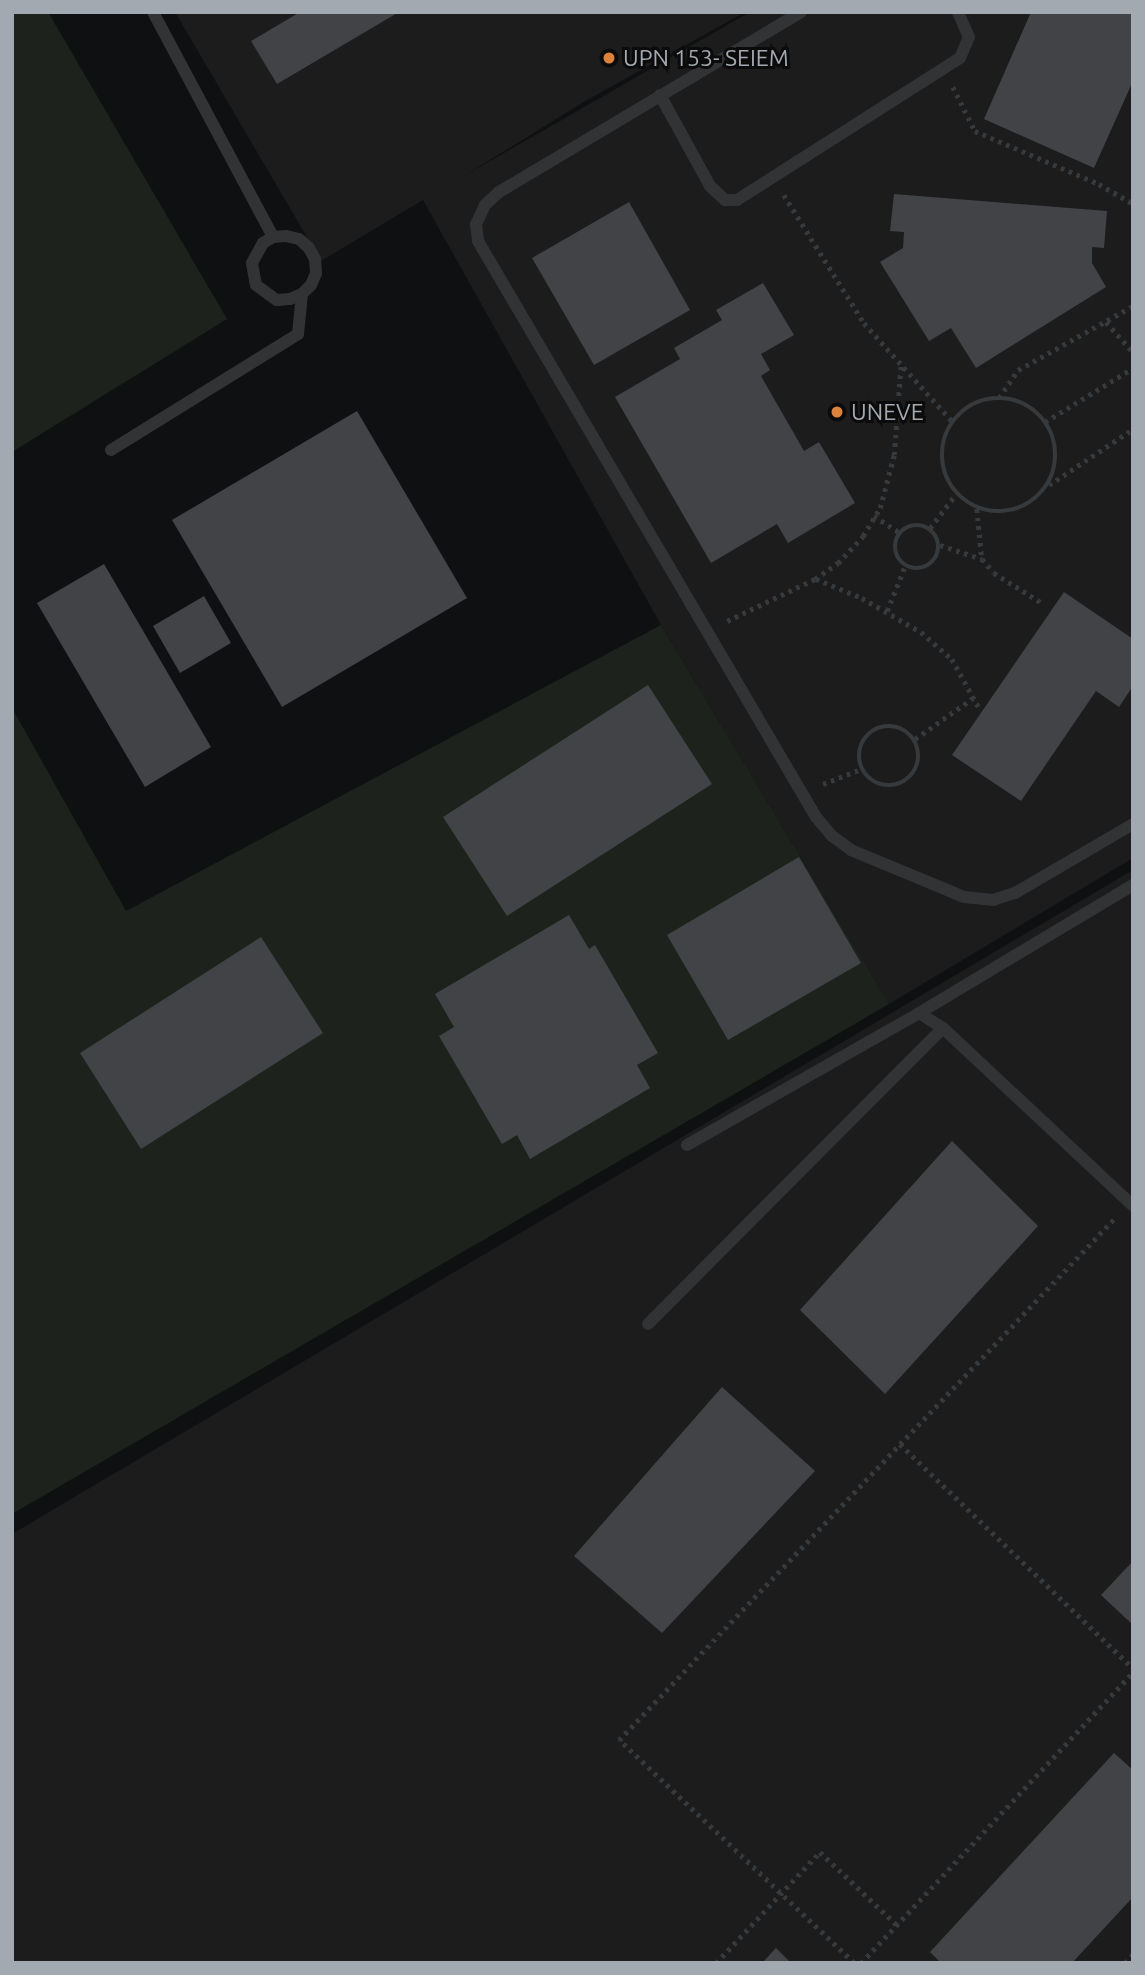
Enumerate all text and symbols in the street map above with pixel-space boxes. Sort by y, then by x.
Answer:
place label: UPN 153- SEIEM [623,44,789,72]
marker: UPN 153- SEIEM [601,50,617,66]
place label: UNEVE [851,398,924,426]
marker: UNEVE [829,404,845,420]

